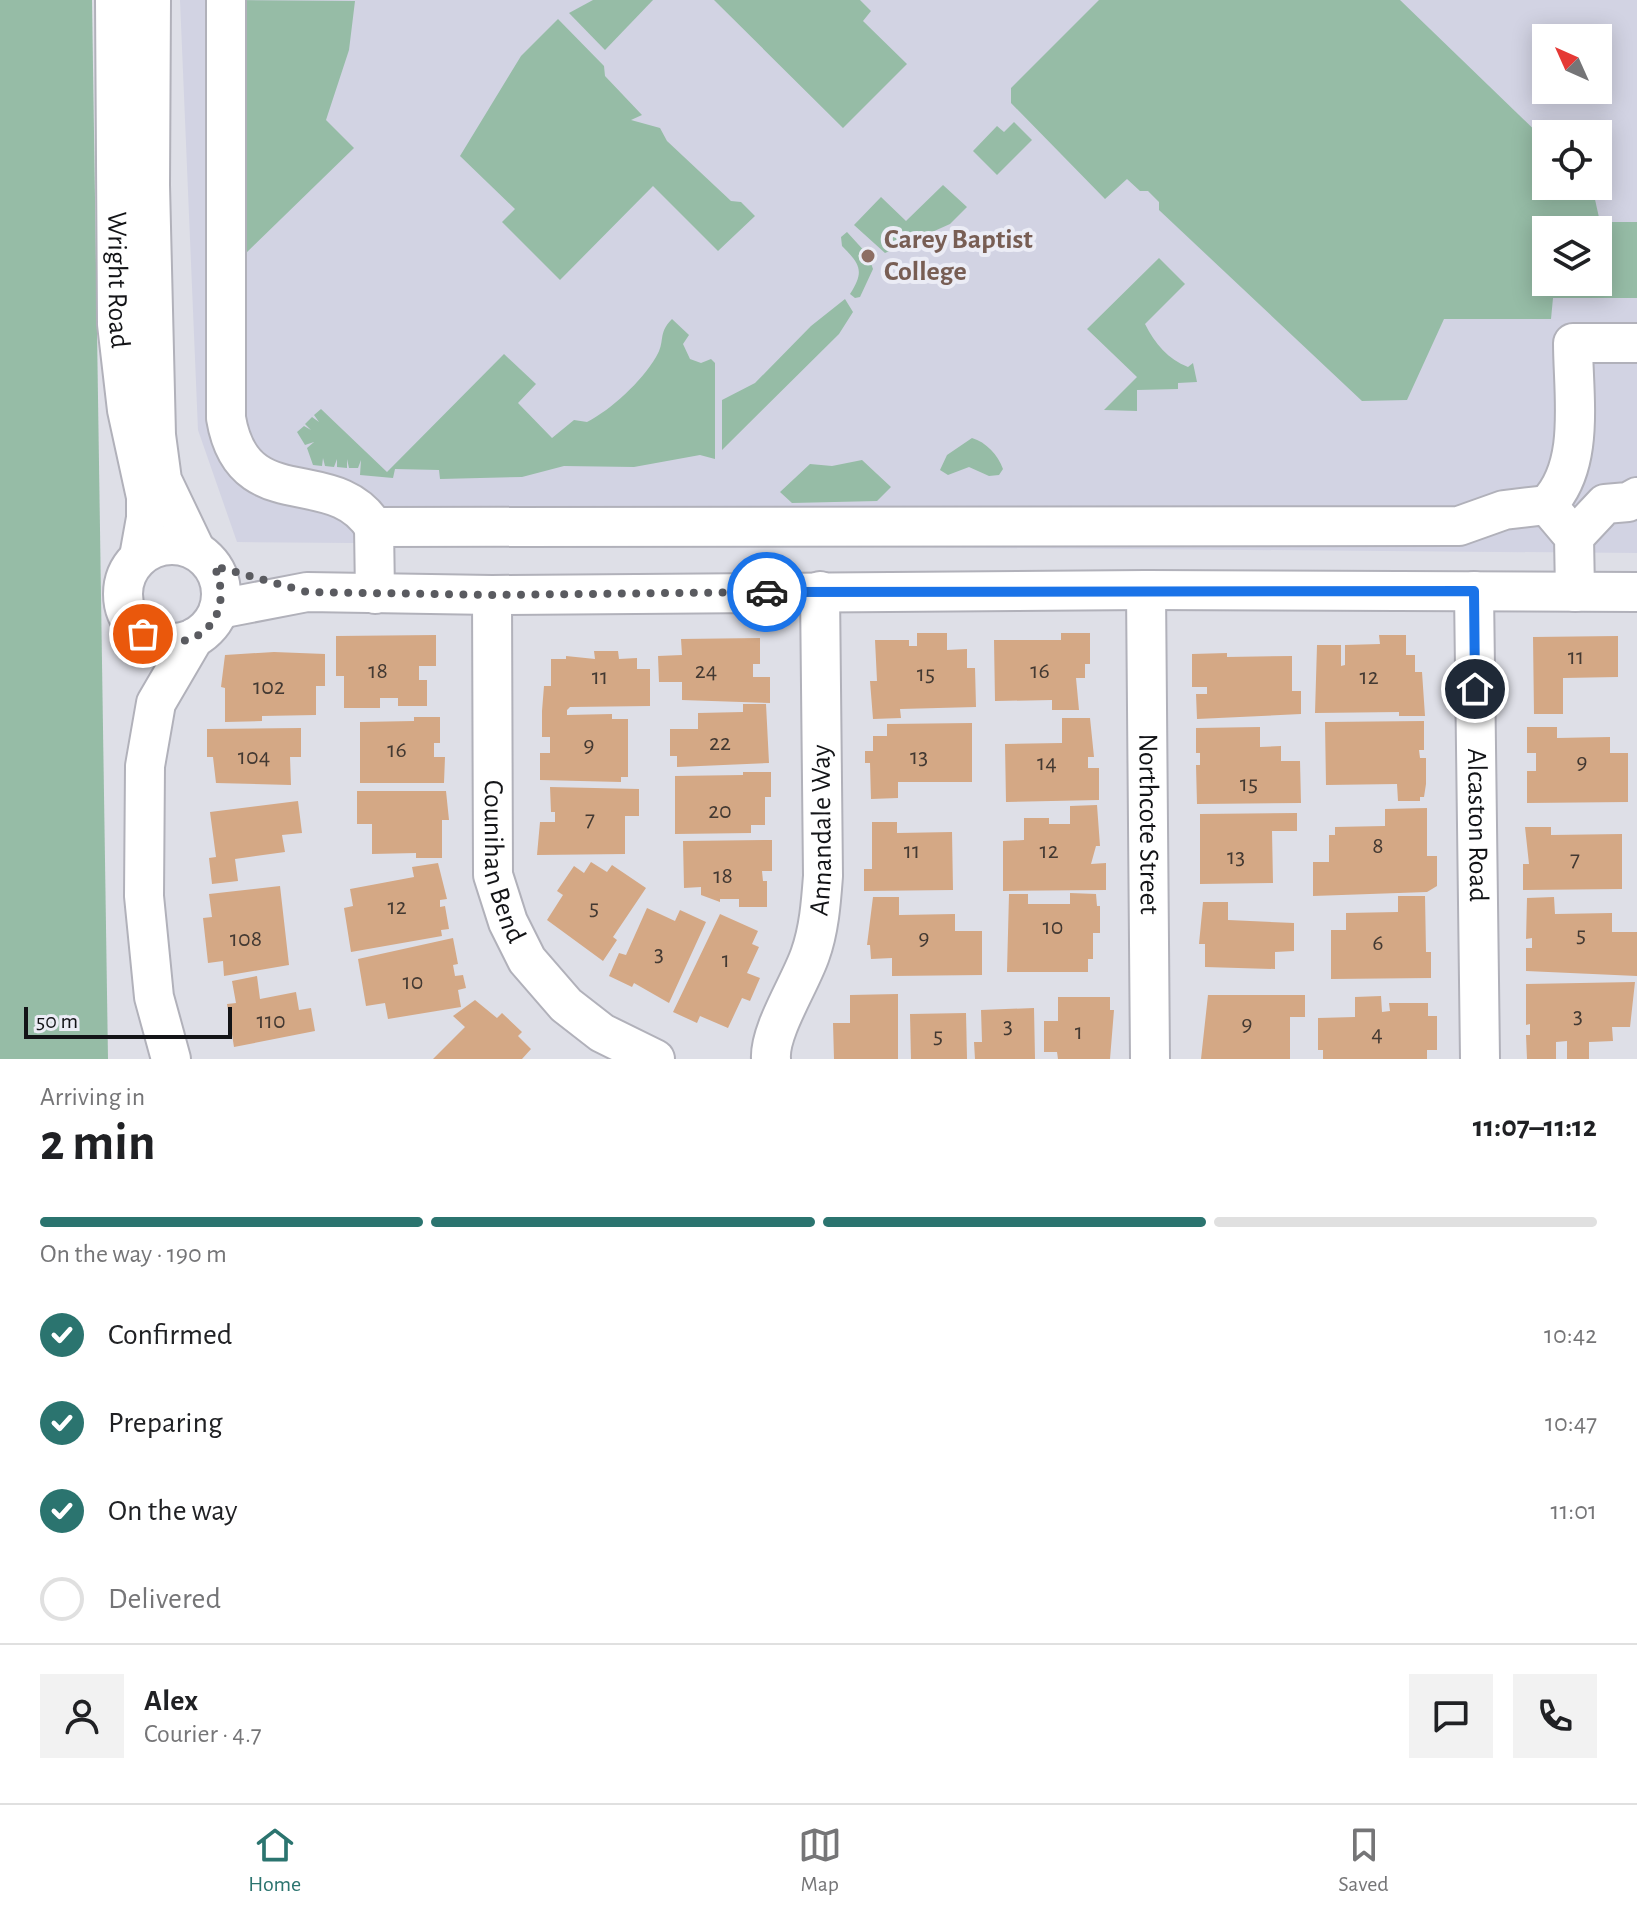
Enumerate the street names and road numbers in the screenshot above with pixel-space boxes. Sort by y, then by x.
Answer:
street label: Wright Road [102,211,134,350]
street label: Northcote Street [1133,733,1163,915]
street label: Annandale Way [805,744,837,917]
street label: Alcaston Road [1462,748,1492,902]
street label: Counihan Bend [478,780,530,948]

